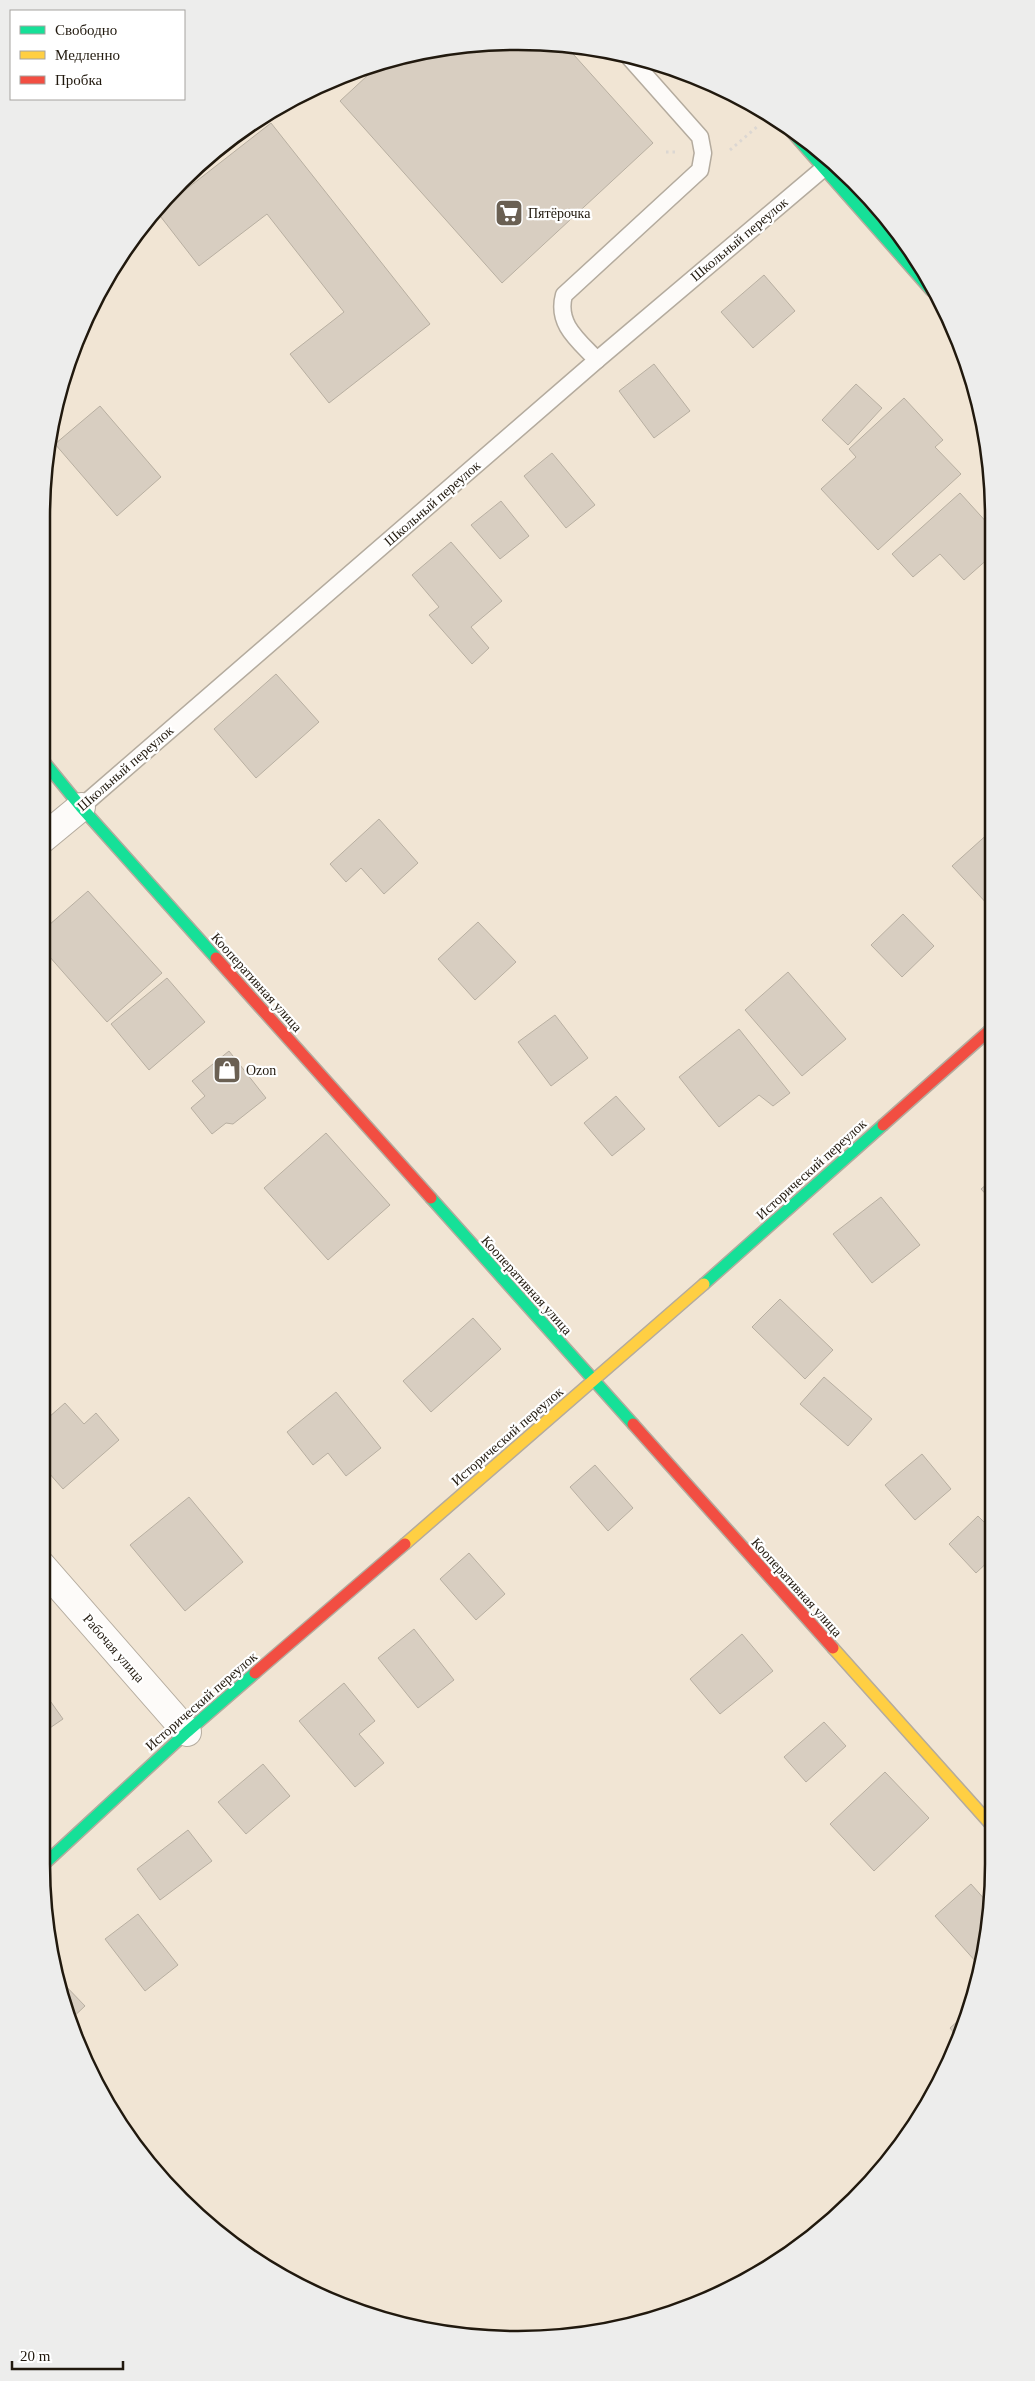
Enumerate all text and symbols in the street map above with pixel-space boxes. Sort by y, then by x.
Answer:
legend [10,10,185,100]
text: Свободно [55,22,117,38]
text: Медленно [55,47,120,63]
text: Пробка [55,72,103,88]
street label: Школьный переулок [688,194,791,284]
supermarket icon: Пятёрочка [494,198,524,228]
place label: Пятёрочка [528,206,591,221]
street label: Школьный переулок [381,458,483,549]
street label: Школьный переулок [74,723,176,814]
street label: Кооперативная улица [208,930,305,1035]
shop icon: Ozon [212,1055,242,1085]
place label: Ozon [246,1063,276,1078]
street label: Исторический переулок [753,1116,869,1223]
street label: Кооперативная улица [478,1233,575,1338]
street label: Исторический переулок [449,1384,566,1489]
street label: Кооперативная улица [748,1535,845,1640]
street label: Рабочая улица [80,1611,148,1686]
street label: Исторический переулок [143,1649,260,1754]
scale bar [12,2338,124,2370]
text: 20 m [20,2348,51,2364]

